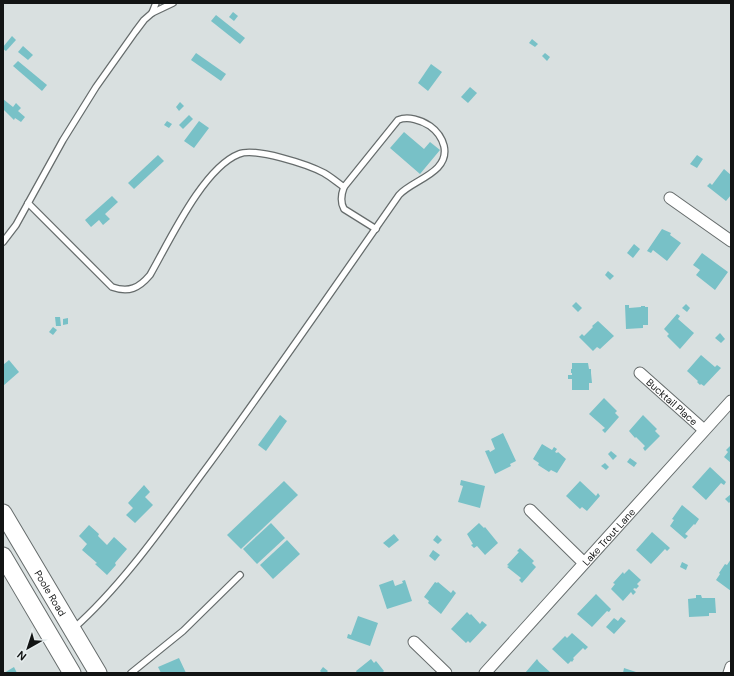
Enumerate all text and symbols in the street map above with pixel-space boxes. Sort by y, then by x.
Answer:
street label: Bucktail Place [644,375,701,428]
street label: Lake Trout Lane [579,505,638,568]
street label: Poole Road [32,568,69,618]
north arrow [8,628,48,668]
text: N [14,648,29,664]

